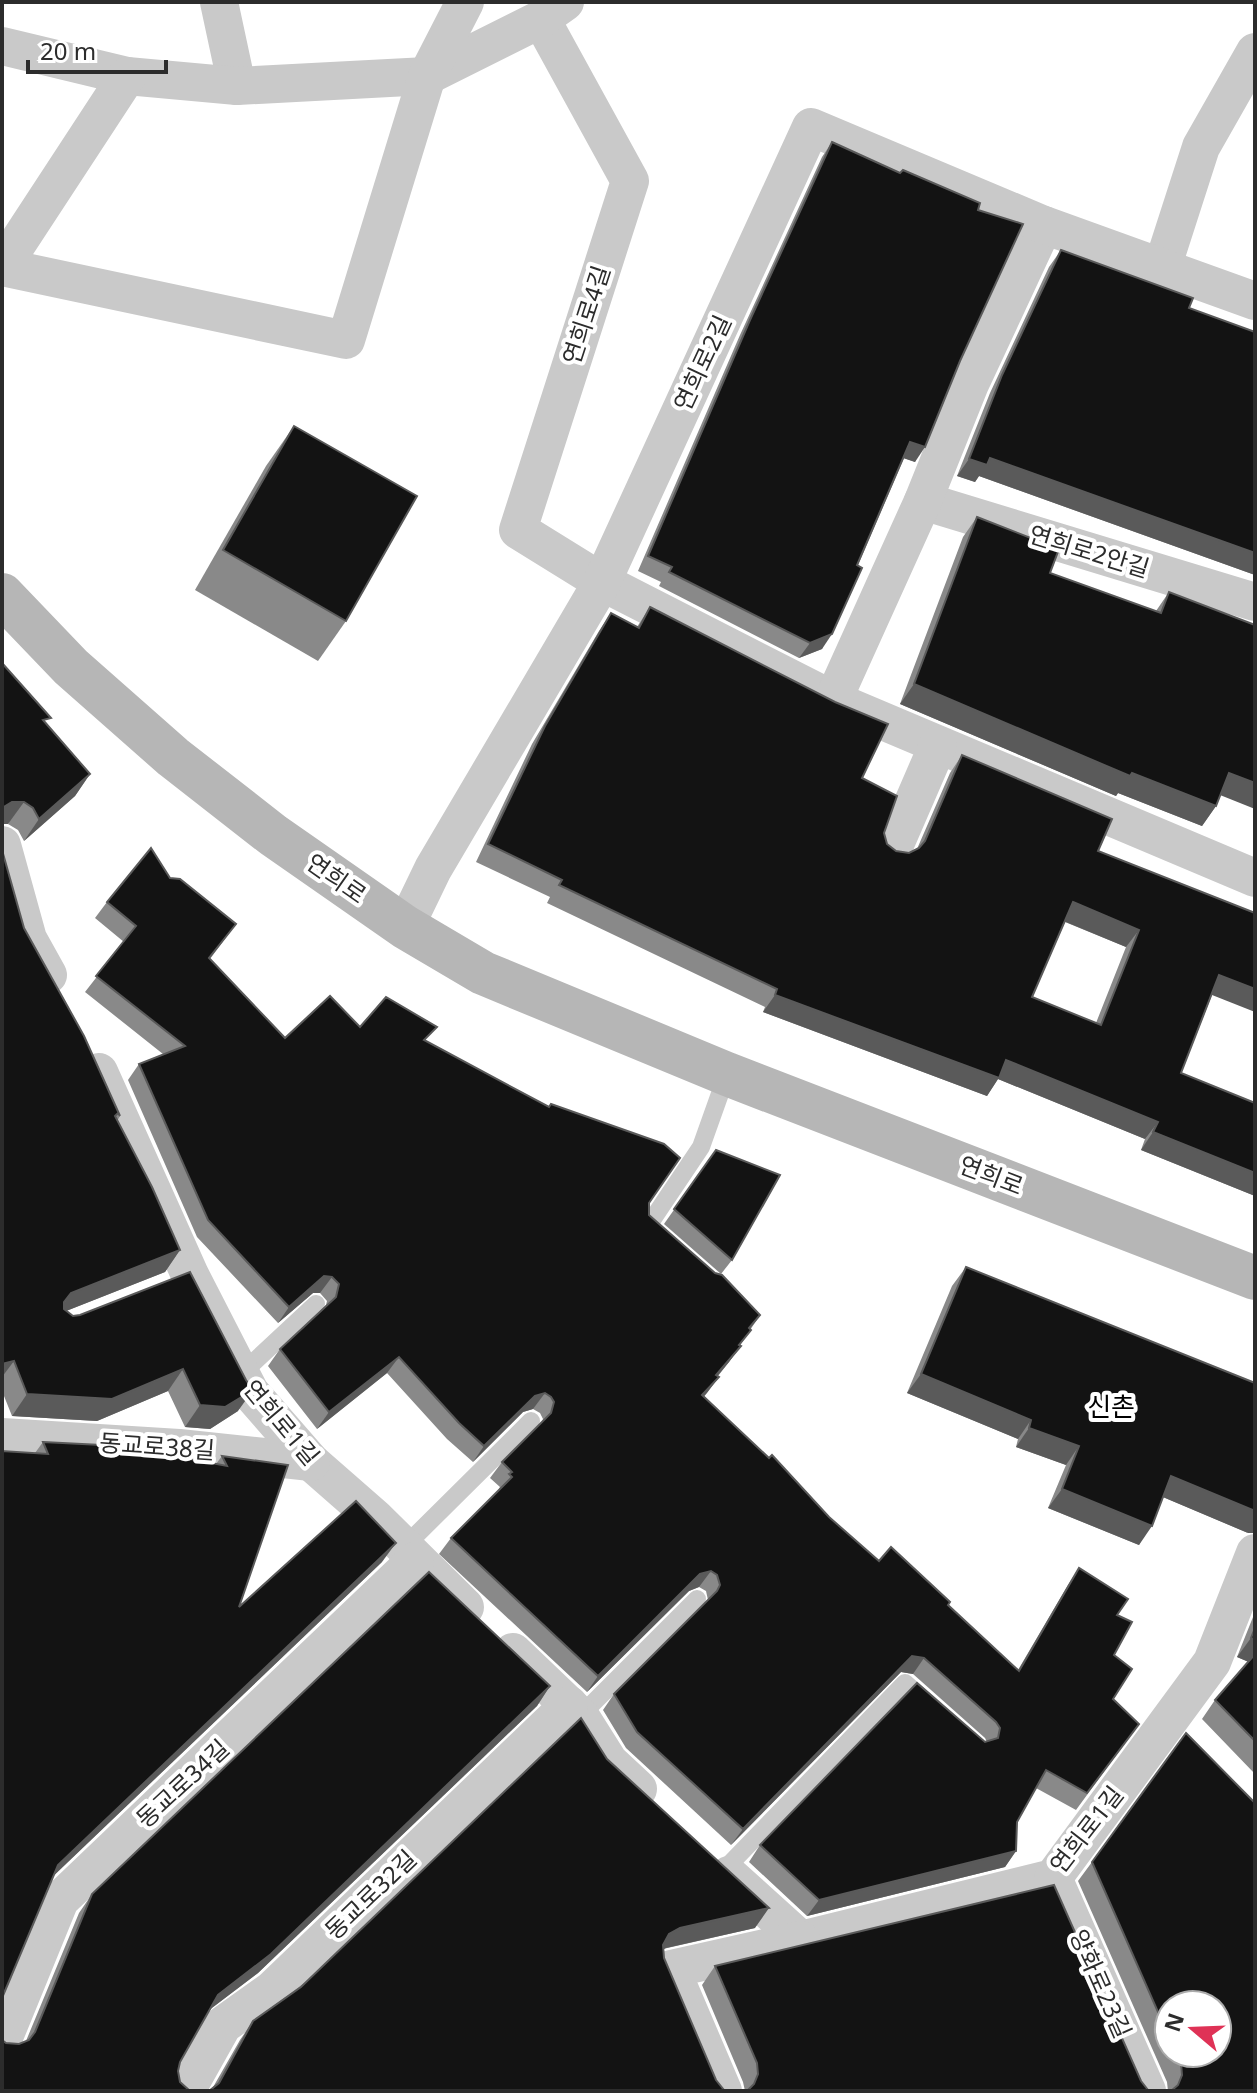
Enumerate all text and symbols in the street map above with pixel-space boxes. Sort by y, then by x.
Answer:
scale bar [28,24,166,74]
text: 20 m [40,34,96,67]
street label: 연희로4길 [554,261,617,368]
street label: 연희로2길 [665,309,738,416]
street label: 연희로2안길 [1025,517,1154,584]
street label: 연희로 [300,845,373,910]
street label: 연희로 [955,1147,1028,1202]
street label: 연희로1길 [237,1372,328,1472]
district label: 신촌 [1087,1388,1135,1424]
street label: 동교로38길 [98,1425,216,1466]
street label: 동교로34길 [128,1731,236,1834]
street label: 연희로1길 [1041,1779,1130,1879]
street label: 동교로32길 [317,1842,423,1946]
street label: 양화로23길 [1063,1924,1140,2043]
north arrow [1153,1989,1233,2069]
text: N [1156,2009,1190,2036]

